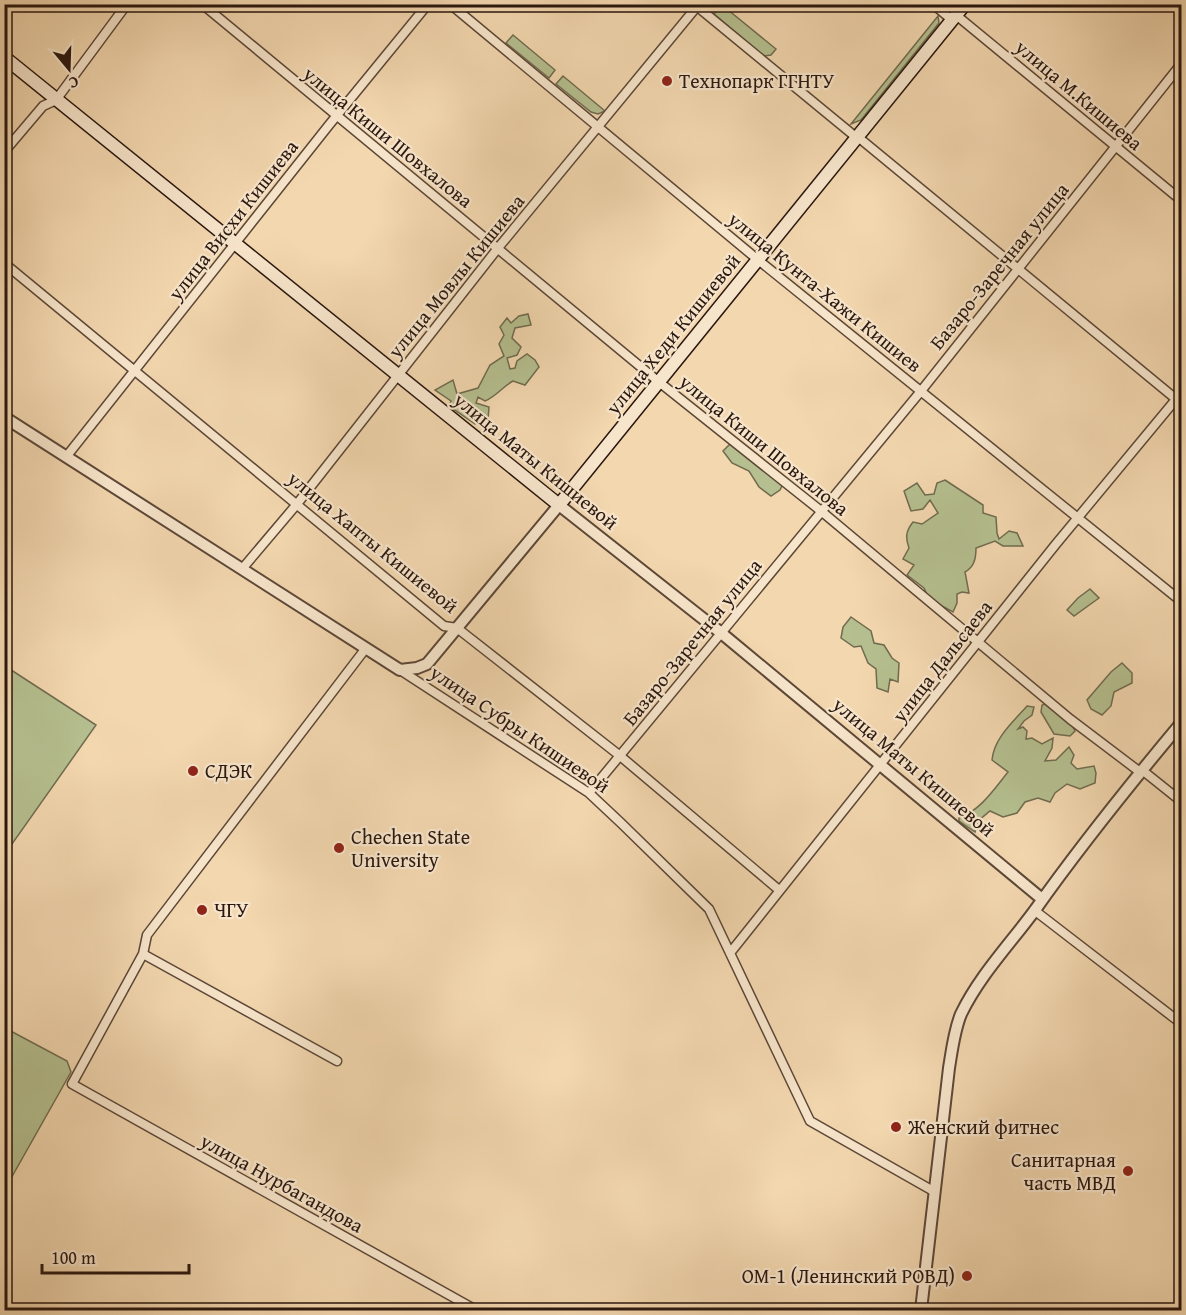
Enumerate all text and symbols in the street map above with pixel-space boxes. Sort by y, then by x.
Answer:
street label: улица М.Кишиева [1008,32,1150,157]
north arrow [39,39,99,99]
street label: улица Киши Шовхалова [296,58,480,215]
place label: Технопарк ГГНТУ [679,66,835,95]
text: С [66,70,82,96]
marker: Технопарк ГГНТУ [660,74,674,88]
street label: улица Висхи Кишиева [160,133,305,307]
street label: Базаро-Заречная улица [922,176,1075,355]
street label: улица Мовлы Кишиева [380,187,531,365]
street label: улица Кунта-Хажи Кишиев [721,204,928,379]
street label: улица Хеди Кишиевой [598,247,747,421]
street label: улица Киши Шовхалова [672,366,856,523]
street label: улица Маты Кишиевой [447,384,625,536]
street label: улица Хапты Кишиевой [281,463,465,620]
street label: Базаро-Заречная улица [615,552,768,731]
street label: улица Дальсаева [884,593,999,729]
street label: улица Субры Кишиевой [424,657,616,800]
street label: улица Маты Кишиевой [826,689,1002,843]
place label: СДЭК [205,756,253,785]
marker: СДЭК [186,764,200,778]
place label: Chechen State University [351,822,470,874]
marker: Chechen State University [332,841,346,855]
place label: ЧГУ [214,895,249,924]
marker: ЧГУ [195,903,209,917]
place label: Женский фитнес [907,1112,1059,1141]
marker: Женский фитнес [889,1120,903,1134]
street label: улица Нурбагандова [195,1125,369,1240]
place label: Санитарная часть МВД [1011,1145,1116,1197]
marker: Санитарная часть МВД [1121,1164,1135,1178]
scale bar [42,1237,189,1275]
text: 100 m [51,1244,96,1271]
place label: ОМ-1 (Ленинский РОВД) [742,1261,955,1290]
marker: ОМ-1 (Ленинский РОВД) [960,1269,974,1283]

